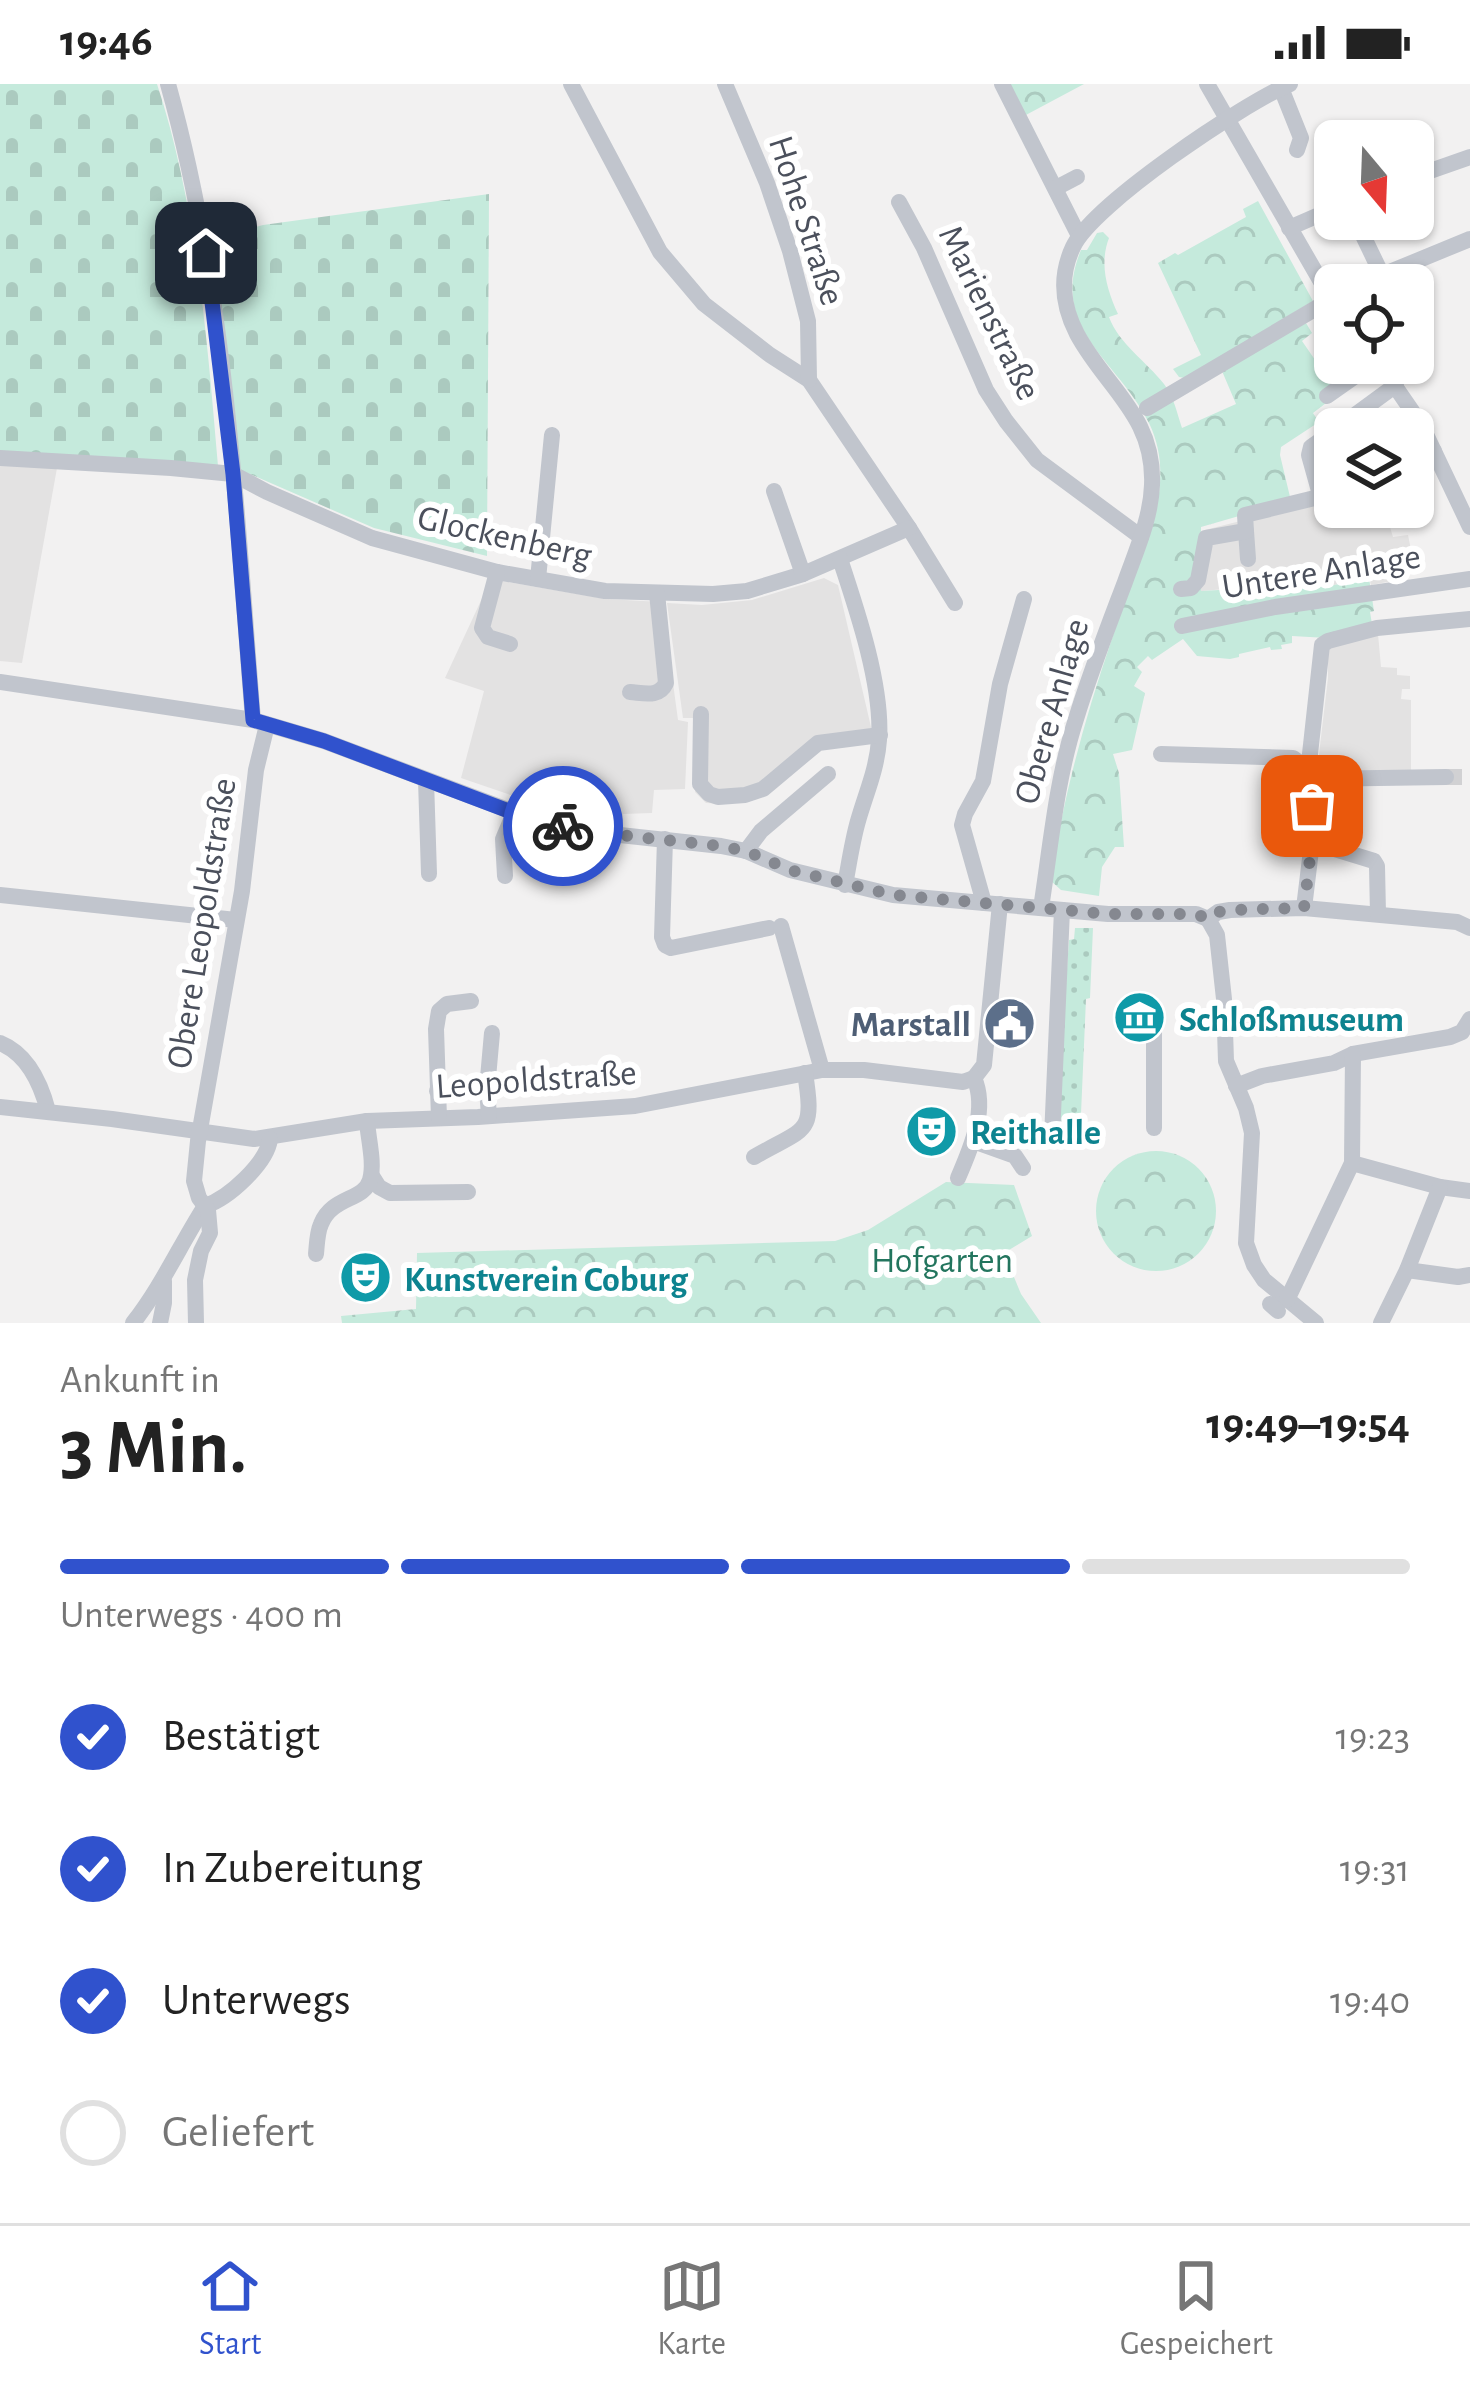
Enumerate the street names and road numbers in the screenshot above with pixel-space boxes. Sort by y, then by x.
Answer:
street label: Hohe Straße [762,131,850,310]
street label: Marienstraße [932,220,1047,406]
street label: Glockenberg [414,500,595,574]
street label: Untere Anlage [1219,538,1423,605]
street label: Obere Anlage [1008,615,1096,808]
street label: Obere Leopoldstraße [161,775,243,1071]
street label: Leopoldstraße [434,1055,638,1105]

